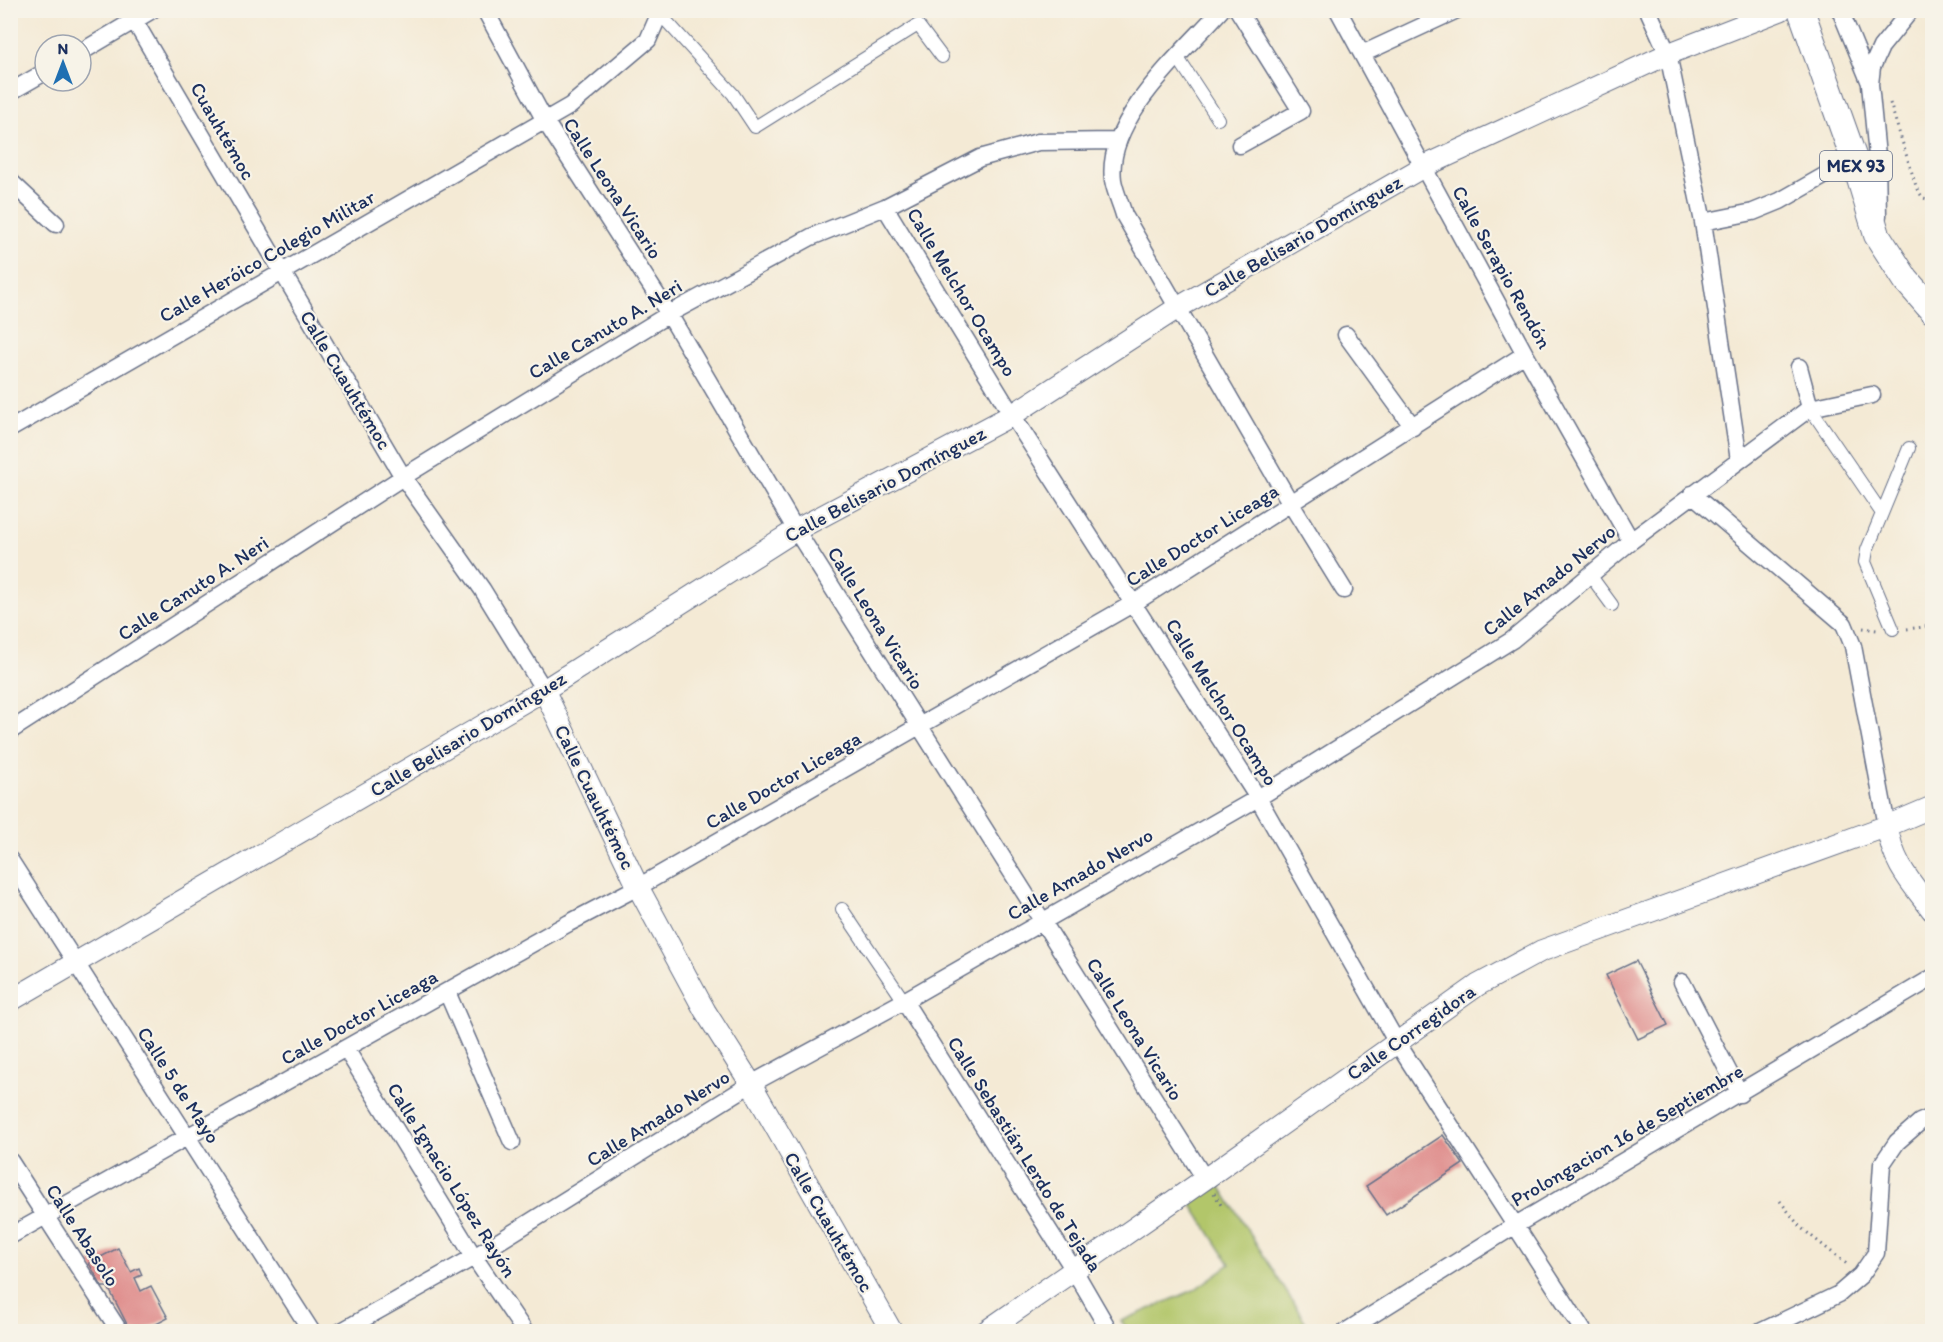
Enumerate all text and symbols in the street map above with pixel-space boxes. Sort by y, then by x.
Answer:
north arrow [33,33,93,93]
text: N [58,39,68,58]
street label: Cuauhtémoc [185,78,261,184]
street label: Calle Leona Vicario [558,113,668,263]
road number: MEX 93 [1820,151,1892,181]
street label: Calle Belisario Domínguez [1200,169,1407,303]
street label: Calle Serapio Rendón [1447,181,1557,353]
street label: Calle Heróico Colegio Militar [155,184,379,328]
street label: Calle Melchor Ocampo [902,203,1022,381]
street label: Calle Canuto A. Neri [524,274,686,384]
street label: Calle Cuauhtémoc [295,306,397,454]
street label: Calle Belisario Domínguez [780,420,990,547]
street label: Calle Doctor Liceaga [1121,478,1283,592]
street label: Calle Amado Nervo [1478,519,1620,641]
street label: Calle Canuto A. Neri [113,530,273,646]
street label: Calle Leona Vicario [822,542,930,694]
street label: Calle Melchor Ocampo [1161,614,1283,790]
street label: Calle Belisario Domínguez [366,666,571,802]
street label: Calle Cuauhtémoc [550,721,640,873]
street label: Calle Doctor Liceaga [701,726,865,834]
street label: Calle Amado Nervo [1003,823,1157,925]
street label: Calle Leona Vicario [1081,953,1189,1105]
street label: Calle Doctor Liceaga [276,964,442,1070]
street label: Calle Corregidora [1342,978,1480,1085]
street label: Calle 5 de Mayo [132,1022,226,1148]
street label: Calle Sebastián Lerdo de Tejada [943,1032,1108,1276]
street label: Prolongacion 16 de Septiembre [1507,1059,1747,1211]
street label: Calle Amado Nervo [582,1064,734,1172]
street label: Calle Ignacio López Rayón [382,1078,522,1282]
street label: Calle Cuauhtémoc [779,1148,879,1296]
street label: Calle Abasolo [41,1179,125,1291]

